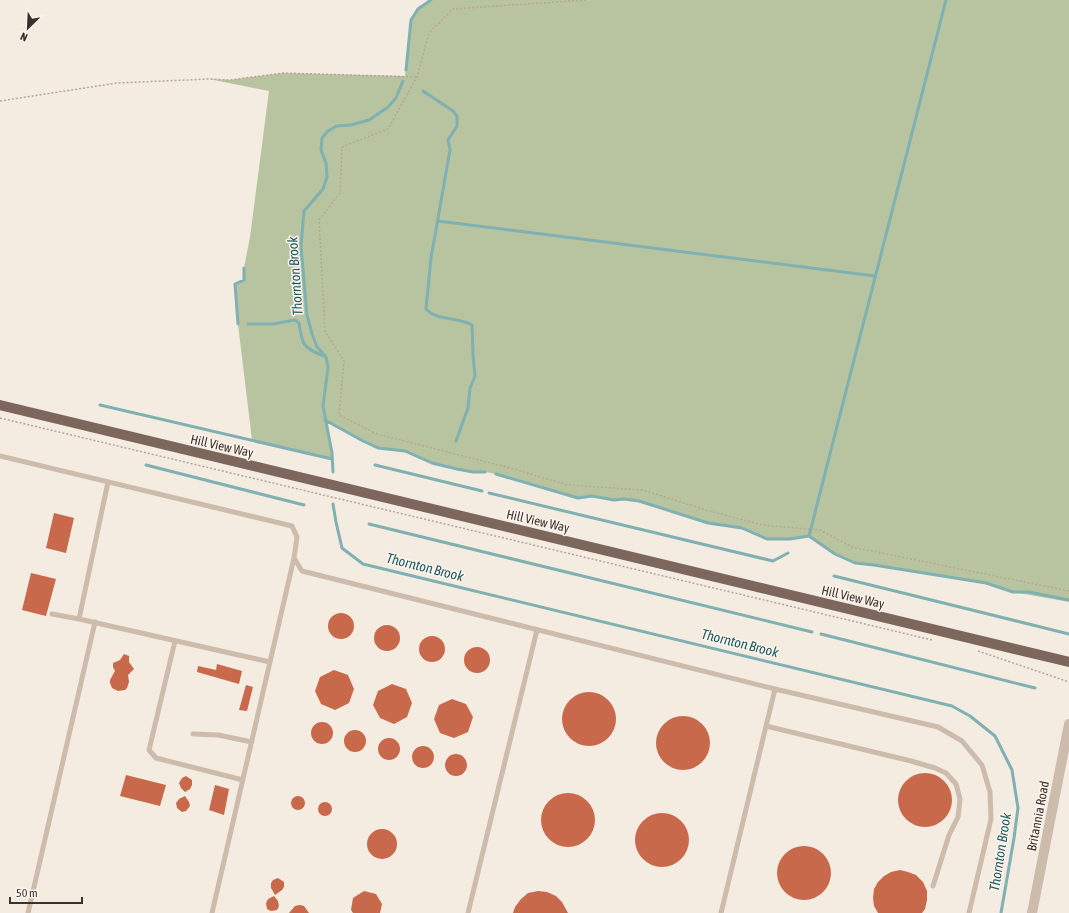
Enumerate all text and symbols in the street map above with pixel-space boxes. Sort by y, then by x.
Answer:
north arrow [8,8,48,48]
text: N [19,30,29,44]
water label: Thornton Brook [284,235,306,316]
street label: Hill View Way [189,431,256,461]
street label: Hill View Way [505,506,572,536]
water label: Thornton Brook [385,550,466,585]
street label: Hill View Way [820,582,887,612]
water label: Thornton Brook [700,626,781,661]
street label: Britannia Road [1024,780,1052,852]
water label: Thornton Brook [986,811,1014,892]
scale bar [10,879,82,905]
text: 50 m [16,886,38,900]

